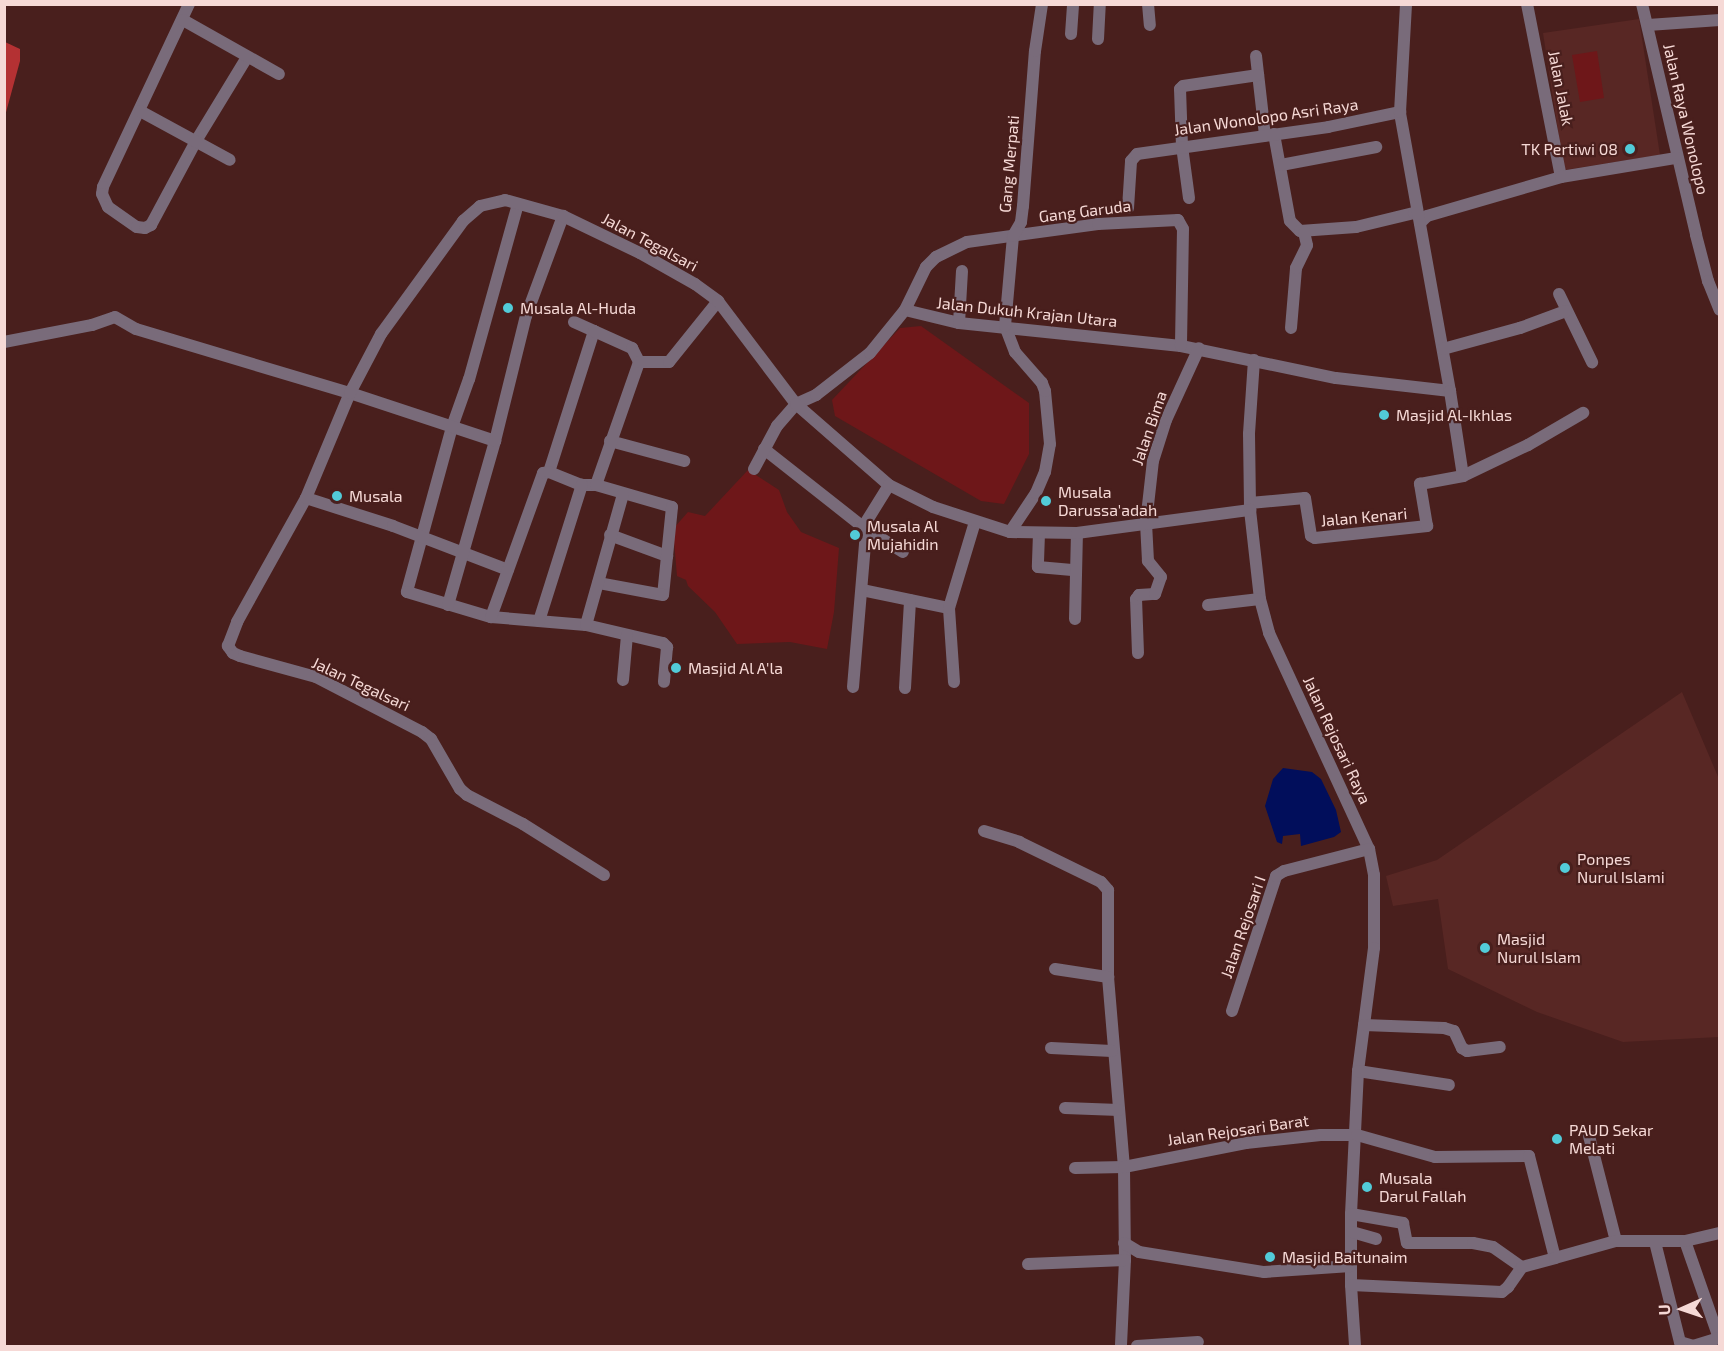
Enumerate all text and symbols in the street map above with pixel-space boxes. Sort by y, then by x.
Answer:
street label: Jalan Raya Wonolopo [1659,42,1713,196]
street label: Jalan Jalak [1544,49,1578,127]
street label: Jalan Wonolopo Asri Raya [1172,95,1360,139]
street label: Gang Merpati [995,114,1023,214]
place label: TK Pertiwi 08 [1521,139,1618,159]
marker: TK Pertiwi 08 [1623,142,1637,156]
street label: Gang Garuda [1038,196,1132,226]
street label: Jalan Tegalsari [599,209,701,275]
street label: Jalan Dukuh Krajan Utara [936,293,1118,331]
place label: Musala Al-Huda [520,298,637,318]
marker: Musala Al-Huda [501,301,515,315]
street label: Jalan Bima [1127,388,1171,468]
place label: Masjid Al-Ikhlas [1396,405,1513,425]
marker: Masjid Al-Ikhlas [1377,408,1391,422]
place label: Musala Darussa'adah [1058,482,1157,520]
place label: Musala [349,486,403,506]
marker: Musala [330,489,344,503]
marker: Musala Darussa'adah [1039,494,1053,508]
street label: Jalan Kenari [1320,504,1408,530]
place label: Musala Al Mujahidin [867,516,939,554]
marker: Musala Al Mujahidin [848,528,862,542]
street label: Jalan Tegalsari [309,653,413,715]
place label: Masjid Al A'la [688,658,784,678]
marker: Masjid Al A'la [669,661,683,675]
street label: Jalan Rejosari Raya [1299,673,1375,807]
place label: Ponpes Nurul Islami [1577,849,1665,887]
marker: Ponpes Nurul Islami [1558,861,1572,875]
street label: Jalan Rejosari I [1216,873,1270,981]
place label: Masjid Nurul Islam [1497,929,1581,967]
marker: Masjid Nurul Islam [1478,941,1492,955]
street label: Jalan Rejosari Barat [1166,1111,1310,1149]
place label: PAUD Sekar Melati [1569,1120,1654,1158]
marker: PAUD Sekar Melati [1550,1132,1564,1146]
place label: Musala Darul Fallah [1379,1168,1467,1206]
marker: Musala Darul Fallah [1360,1180,1374,1194]
place label: Masjid Baitunaim [1282,1247,1408,1267]
marker: Masjid Baitunaim [1263,1250,1277,1264]
north arrow [1652,1279,1712,1339]
text: U [1654,1304,1673,1316]

